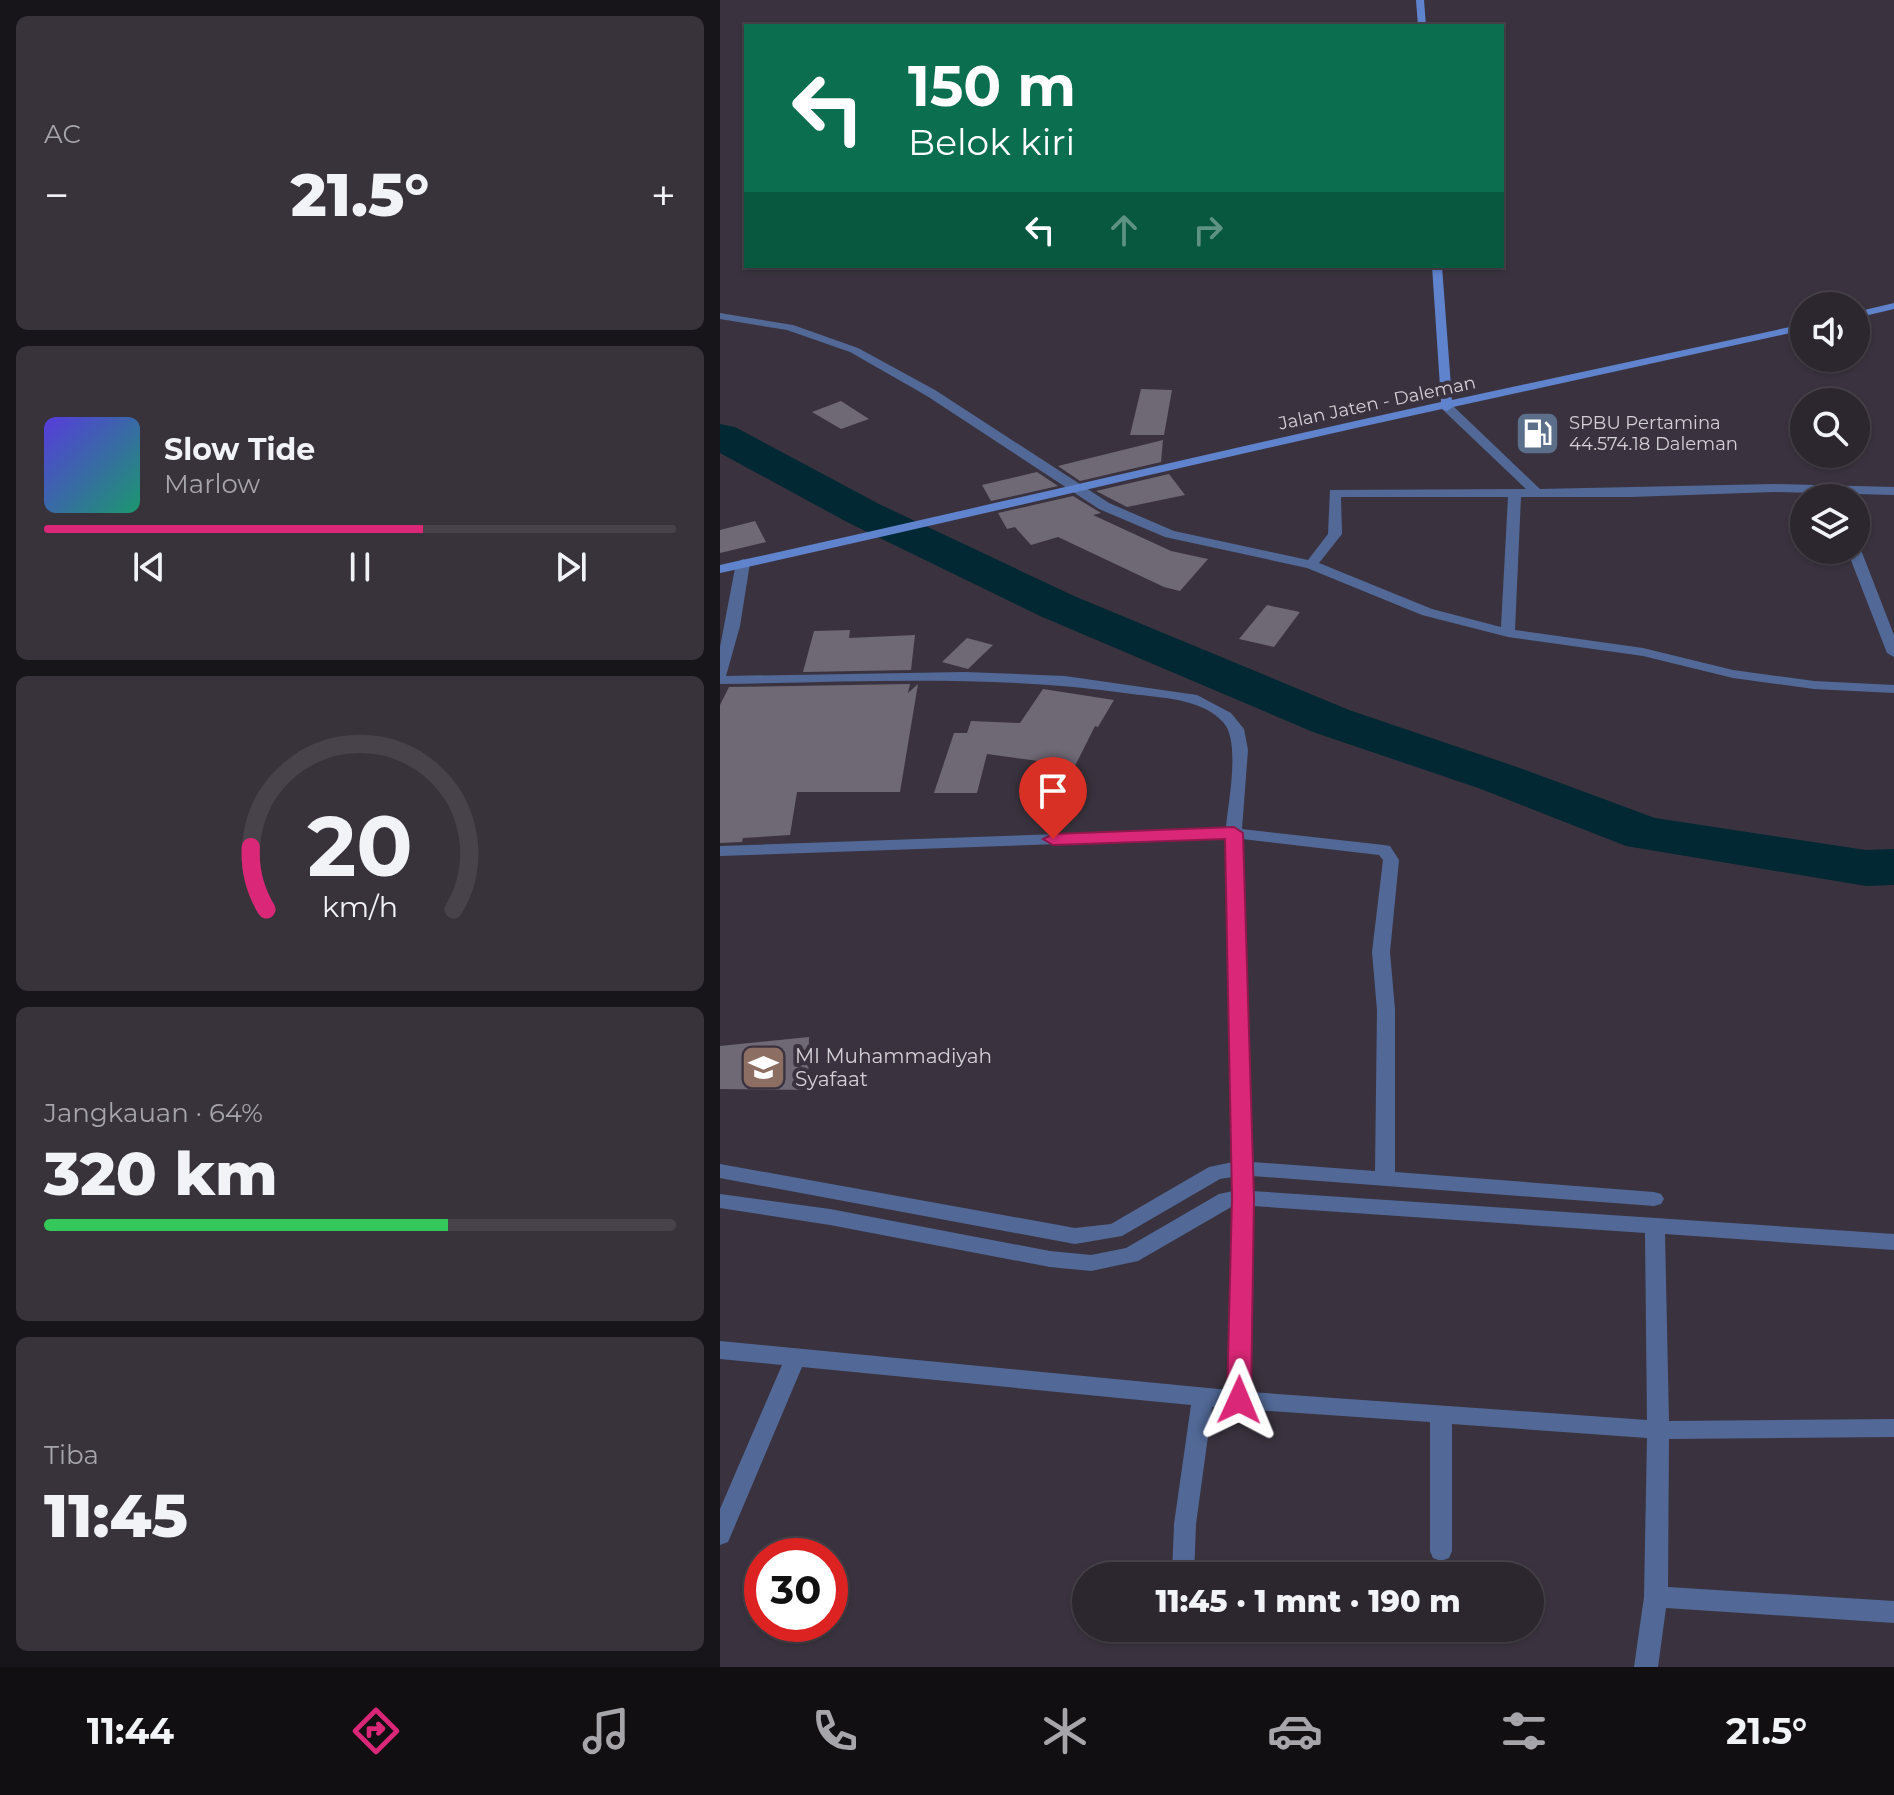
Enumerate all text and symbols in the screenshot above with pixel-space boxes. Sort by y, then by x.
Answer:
text: 150 m [908,52,1076,120]
icon: left [776,56,880,160]
text: AC [44,118,81,150]
text: Belok kiri [908,120,1075,164]
text: 21.5° [291,158,429,231]
text: − [44,168,69,222]
text: + [651,168,676,222]
icon: left [1018,208,1062,252]
icon: ahead [1102,208,1146,252]
icon: right [1186,208,1230,252]
map controls [1790,292,1870,564]
button: sound [1790,292,1870,372]
street label: Jalan Jaten - Daleman [1275,371,1478,435]
button: search [1790,388,1870,468]
fuel station icon: SPBU Pertamina 44.574.18 Daleman [1514,409,1562,457]
place label: SPBU Pertamina 44.574.18 Daleman [1569,412,1738,455]
text: Slow Tide [164,431,315,468]
text: Marlow [164,468,260,500]
button: layers [1790,484,1870,564]
icon: previous [127,545,171,589]
icon: pause [338,545,382,589]
icon: next [549,545,593,589]
pin [1019,757,1087,839]
icon: arrive [1031,769,1075,813]
text: 20 [307,794,413,896]
text: km/h [322,889,398,924]
school or university icon: MI Muhammadiyah Syafaat [740,1044,788,1092]
place label: MI Muhammadiyah Syafaat [795,1044,992,1091]
text: Jangkauan · 64% [44,1097,263,1129]
text: 320 km [44,1137,278,1210]
position arrow [1197,1358,1281,1442]
text: Tiba [44,1439,99,1471]
text: 11:45 [44,1479,188,1552]
speed limit sign: 30 [744,1538,848,1642]
text: 11:45 · 1 mnt · 190 m [1155,1583,1461,1620]
icon: directions [348,1703,404,1759]
icon: music [578,1703,634,1759]
icon: phone [807,1703,863,1759]
icon: climate [1037,1703,1093,1759]
icon: car [1267,1703,1323,1759]
icon: filters [1496,1703,1552,1759]
text: 11:44 [87,1709,174,1753]
text: 21.5° [1726,1709,1807,1753]

